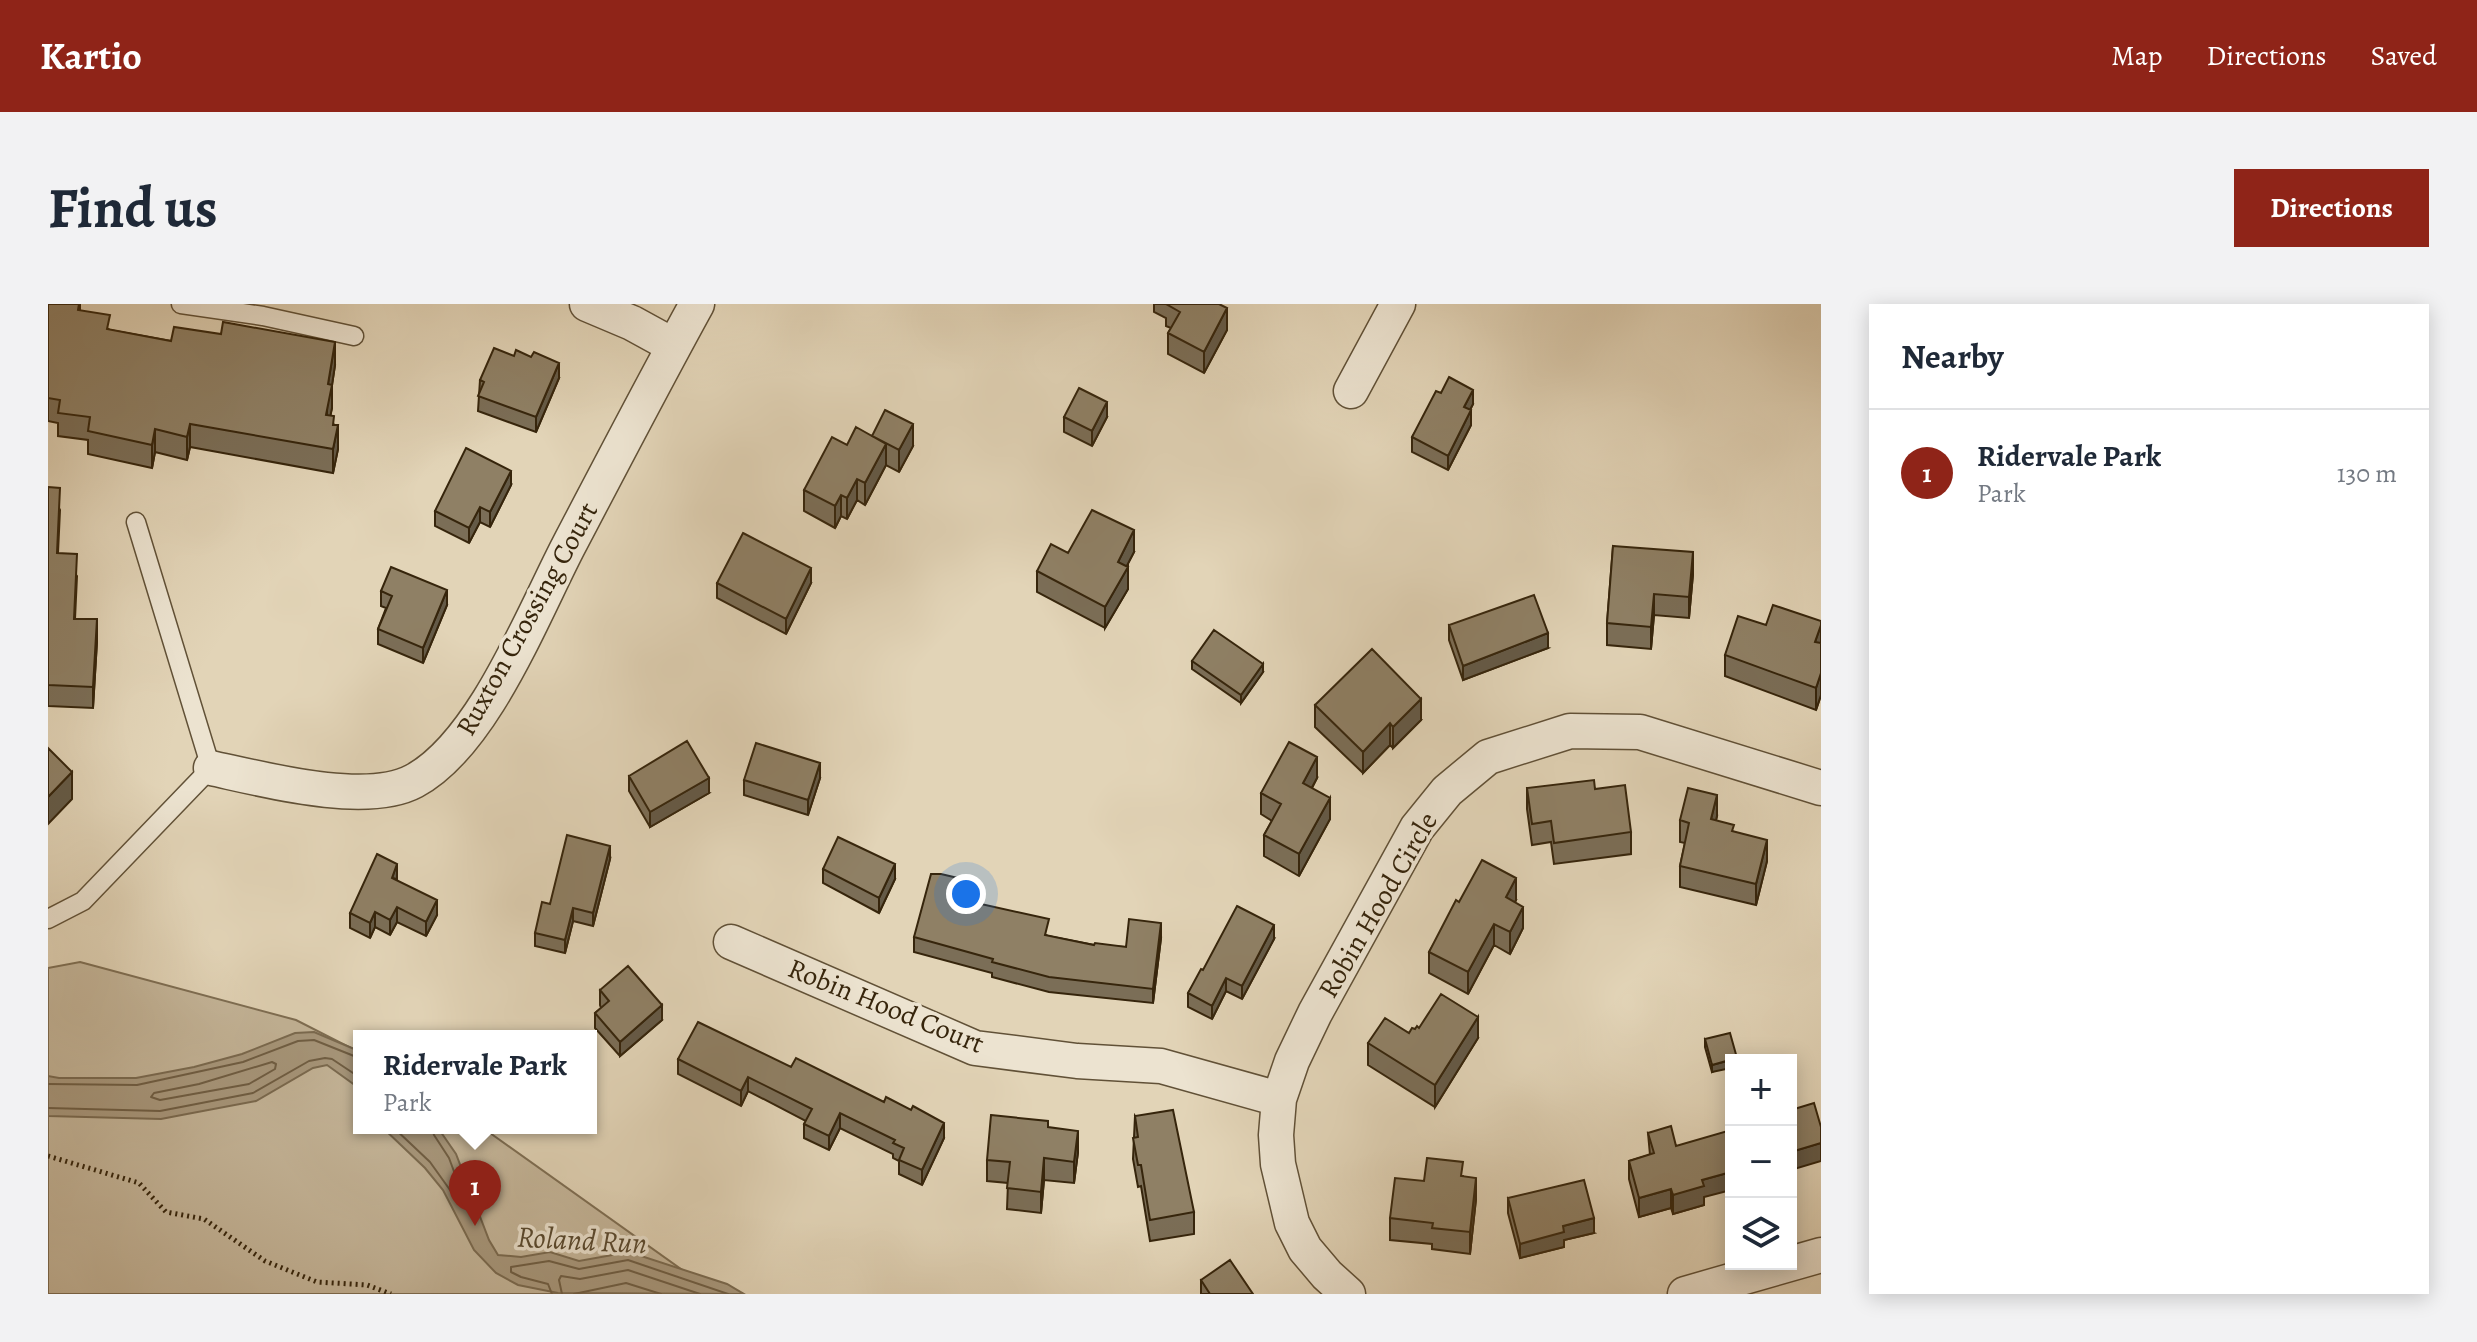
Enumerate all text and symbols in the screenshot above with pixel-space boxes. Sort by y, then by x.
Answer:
text: Kartio [40,30,142,82]
text: Map [2111,37,2162,75]
text: Directions [2206,37,2327,75]
text: Saved [2371,37,2437,75]
button: Directions [2234,169,2429,247]
text: Find us [48,170,218,246]
text: Nearby [1901,333,2004,380]
text: Ridervale Park [1977,436,2161,476]
text: 1 [1922,456,1932,491]
text: 130 m [2337,456,2397,491]
text: Park [1977,476,2026,511]
street label: Ruxton Crossing Court [447,495,607,743]
street label: Robin Hood Circle [1309,805,1447,1005]
your location [946,874,986,914]
street label: Robin Hood Court [782,949,990,1063]
popup [353,1030,597,1134]
text: Ridervale Park [383,1045,567,1085]
map controls [1725,1054,1797,1270]
button: + [1725,1054,1797,1126]
text: Park [383,1085,432,1120]
button: − [1725,1126,1797,1198]
pin: 1 [449,1160,501,1226]
button: layers [1725,1198,1797,1270]
water label: Roland Run [516,1217,648,1263]

